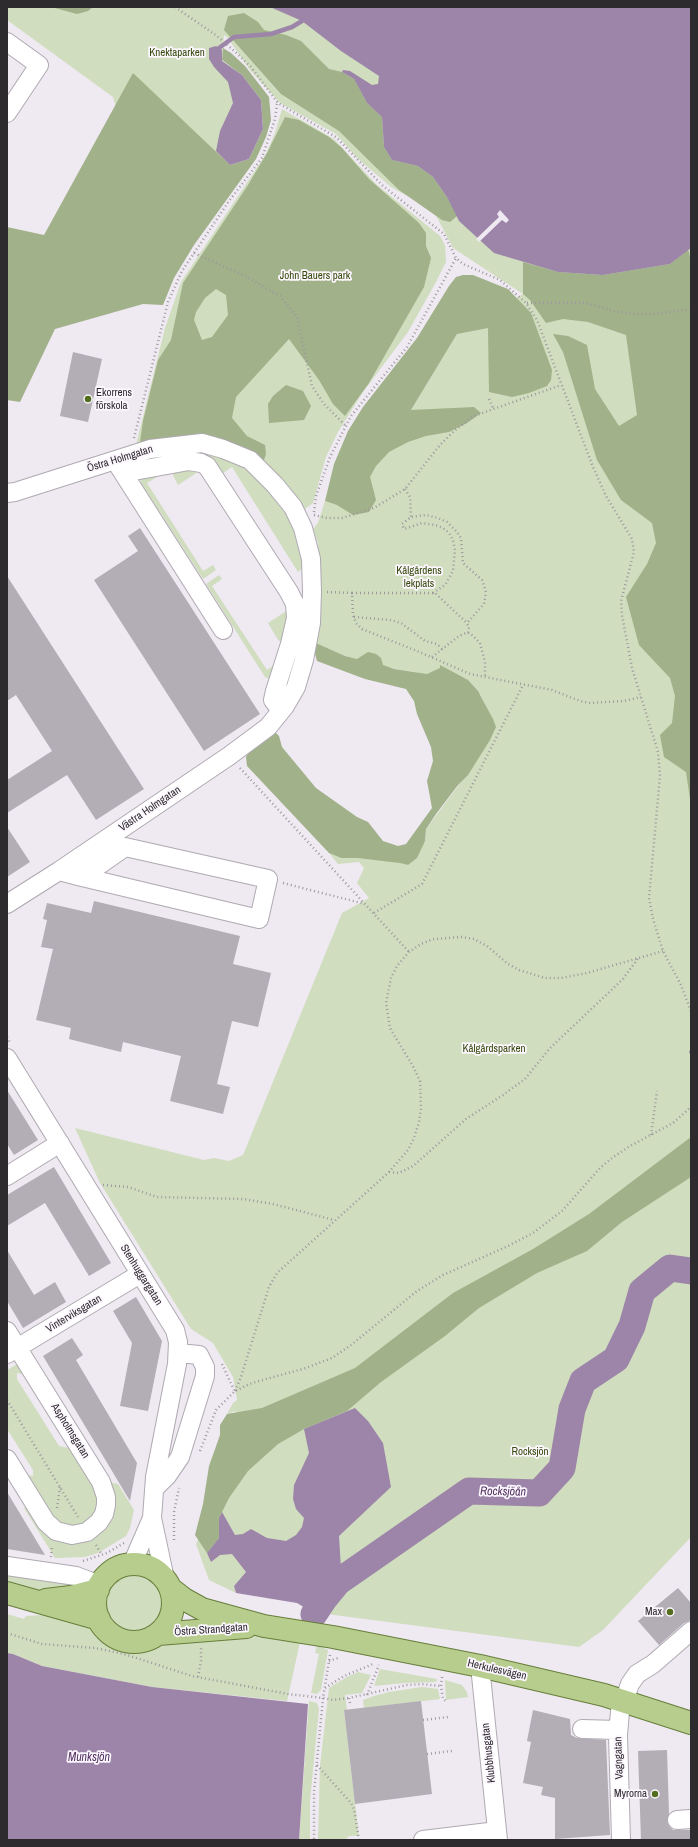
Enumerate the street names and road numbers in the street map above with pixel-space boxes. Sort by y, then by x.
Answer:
street label: Östra Holmgatan [85,443,155,475]
street label: Västra Holmgatan [117,784,183,834]
street label: Stenhuggargatan [117,1242,165,1308]
street label: Vinterviksgatan [44,1292,104,1336]
street label: Aspholmsgatan [48,1401,92,1461]
street label: Östra Strandgatan [174,1621,248,1639]
street label: Herkulesvägen [466,1657,528,1683]
street label: Klubbhusgatan [479,1722,499,1784]
street label: Vagngatan [612,1736,626,1780]

